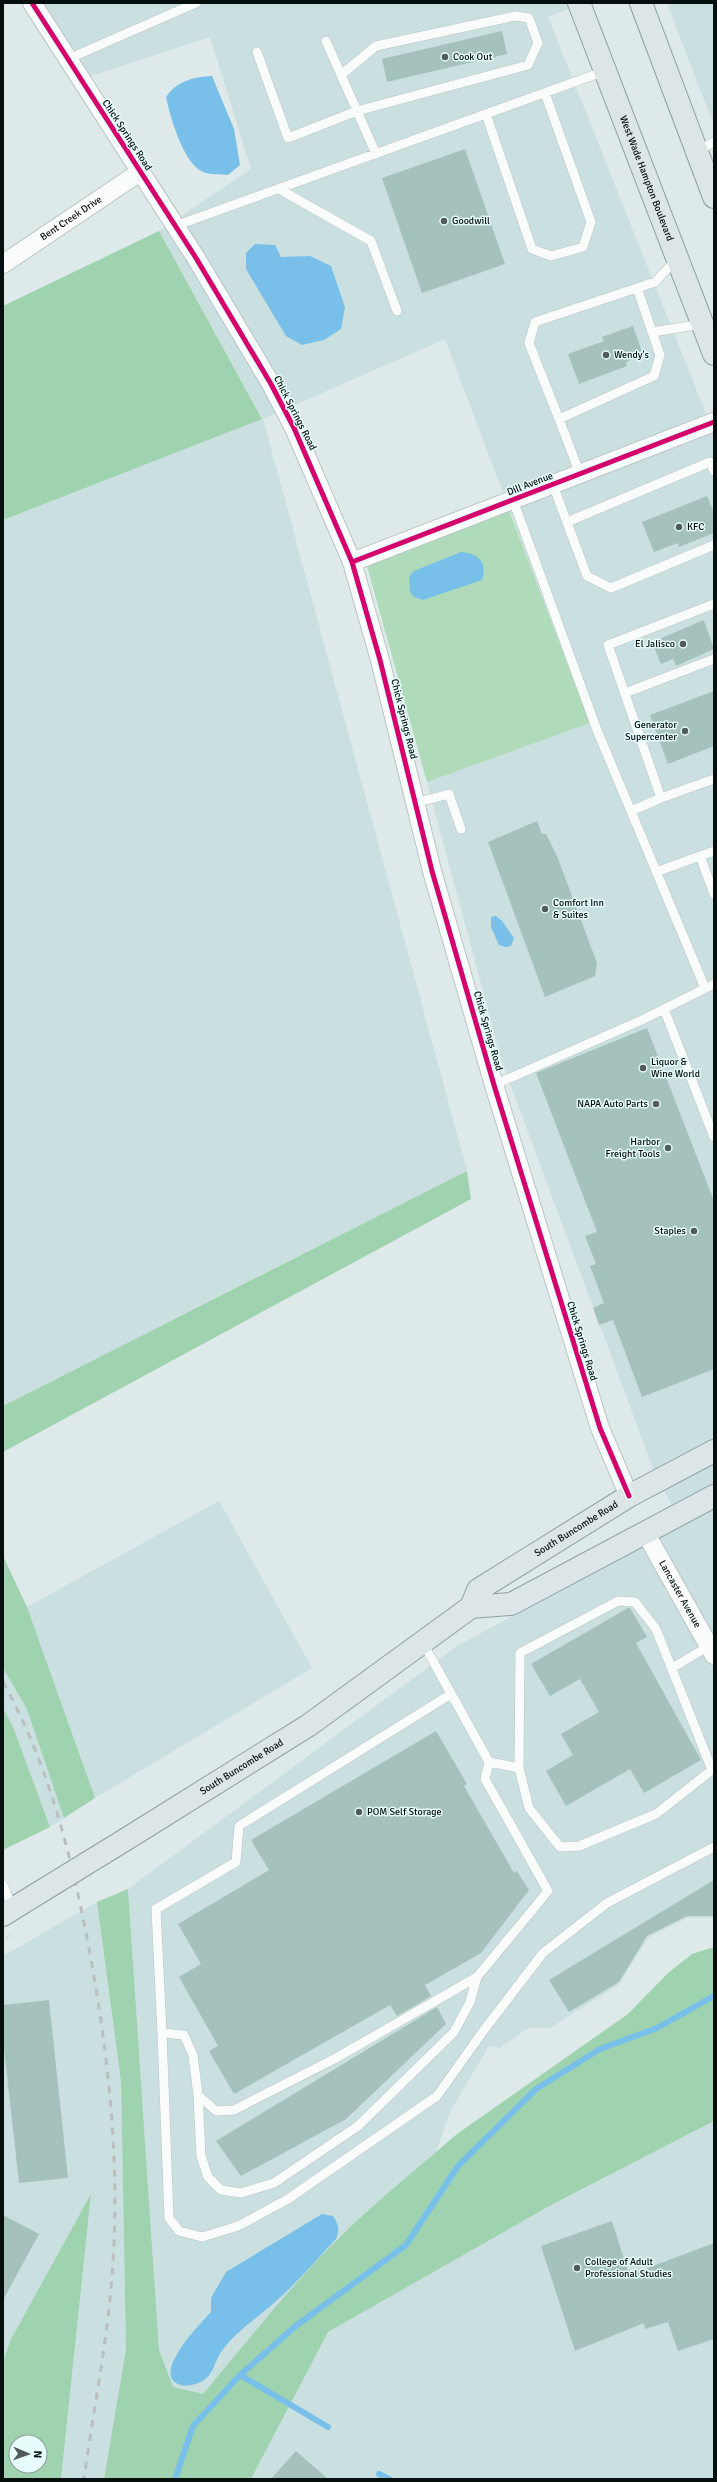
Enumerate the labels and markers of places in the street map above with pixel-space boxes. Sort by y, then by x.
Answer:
place label: Cook Out [453,51,493,63]
marker: Cook Out [440,52,450,62]
place label: Goodwill [452,215,490,227]
marker: Goodwill [439,216,449,226]
place label: Wendy's [614,349,650,361]
marker: Wendy's [601,350,611,360]
place label: KFC [687,521,704,533]
marker: KFC [674,522,684,532]
place label: El Jalisco [635,638,675,650]
marker: El Jalisco [678,639,688,649]
place label: Generator Supercenter [625,719,677,743]
marker: Generator Supercenter [680,726,690,736]
place label: Comfort Inn & Suites [553,897,604,921]
marker: Comfort Inn & Suites [540,904,550,914]
place label: Liquor & Wine World [651,1056,700,1080]
marker: Liquor & Wine World [638,1063,648,1073]
place label: NAPA Auto Parts [577,1098,649,1110]
marker: NAPA Auto Parts [651,1099,661,1109]
place label: Harbor Freight Tools [606,1136,661,1160]
marker: Harbor Freight Tools [663,1143,673,1153]
place label: Staples [654,1225,687,1237]
marker: Staples [689,1226,699,1236]
place label: POM Self Storage [367,1806,442,1818]
marker: POM Self Storage [354,1807,364,1817]
place label: College of Adult Professional Studies [585,2256,672,2280]
marker: College of Adult Professional Studies [572,2263,582,2273]

